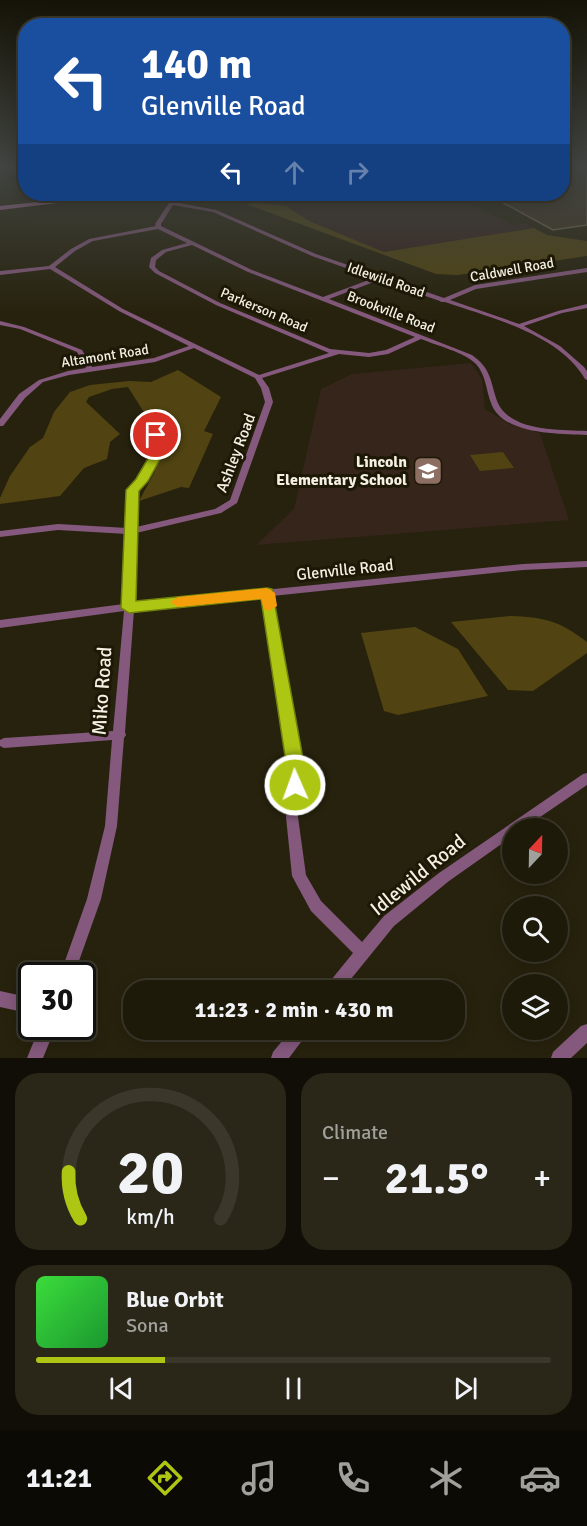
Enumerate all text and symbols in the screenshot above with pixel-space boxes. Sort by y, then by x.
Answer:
text: 140 m [141,39,252,90]
icon: left [42,42,120,120]
text: Glenville Road [141,90,306,123]
icon: left [215,156,248,189]
icon: ahead [278,156,311,189]
icon: right [341,156,374,189]
street label: Caldwell Road [469,254,555,286]
street label: Idlewild Road [345,259,427,301]
street label: Parkerson Road [218,284,310,336]
street label: Brookville Road [345,287,437,337]
street label: Altamont Road [60,341,150,371]
pin [130,409,181,460]
street label: Ashley Road [212,411,260,495]
icon: arrive [139,418,172,451]
place label: Lincoln Elementary School [276,452,407,490]
school or university icon: Lincoln Elementary School [412,455,444,487]
street label: Glenville Road [295,555,395,585]
street label: Miko Road [86,646,118,736]
position arrow [263,753,327,817]
north arrow [502,818,568,884]
map controls [502,818,568,1040]
street label: Idlewild Road [365,829,471,921]
button: search [502,896,568,962]
speed limit sign: 30 [18,962,96,1040]
button: layers [502,974,568,1040]
text: 11:23 · 2 min · 430 m [194,996,394,1023]
text: Climate [322,1120,388,1145]
text: 20 [117,1134,184,1211]
text: 21.5° [385,1151,488,1206]
text: − [322,1158,340,1199]
text: + [533,1158,551,1199]
text: km/h [126,1204,175,1230]
text: Blue Orbit [126,1286,224,1313]
text: Sona [126,1313,169,1338]
icon: previous [105,1372,138,1405]
icon: pause [277,1372,310,1405]
icon: next [449,1372,482,1405]
icon: directions [144,1457,186,1499]
icon: music [238,1457,280,1499]
icon: phone [332,1457,374,1499]
icon: climate [425,1457,467,1499]
icon: car [519,1457,561,1499]
text: 11:21 [26,1462,92,1495]

